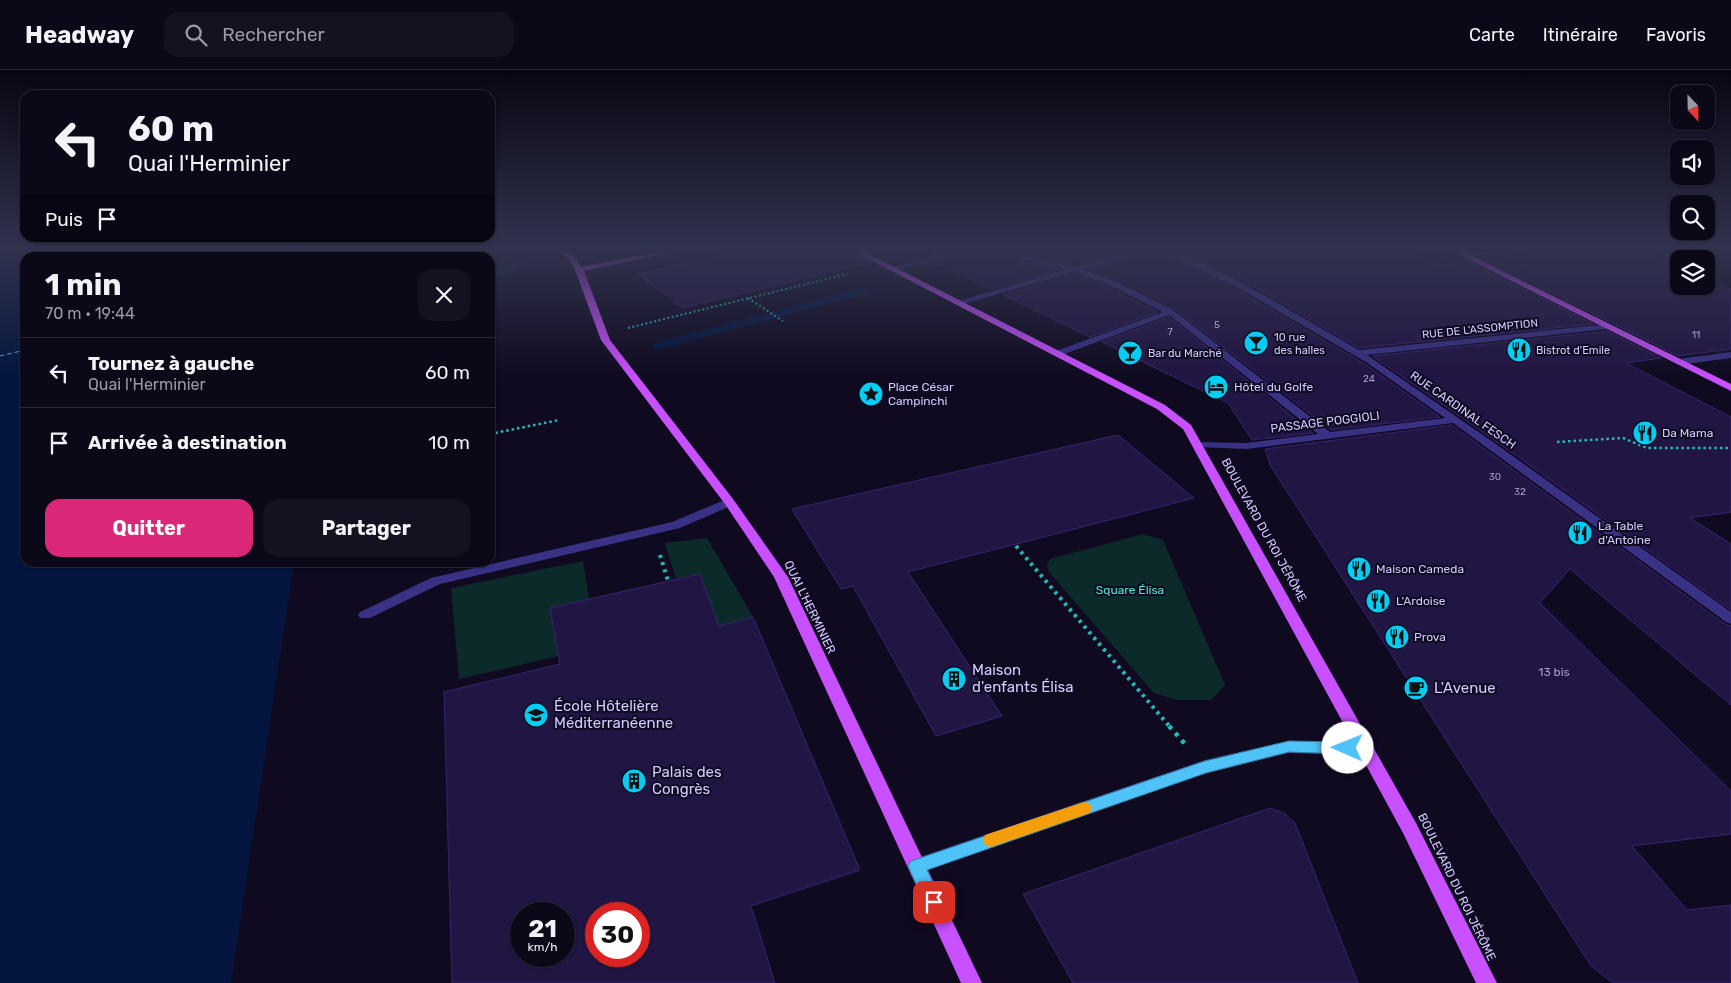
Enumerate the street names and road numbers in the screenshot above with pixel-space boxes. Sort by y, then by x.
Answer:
street label: RUE DE L'ASSOMPTION [1421,316,1539,342]
street label: RUE CARDINAL FESCH [1407,368,1519,452]
street label: PASSAGE POGGIOLI [1270,408,1380,436]
street label: BOULEVARD DU ROI JÉRÔME [1219,456,1309,604]
street label: QUAI L'HERMINIER [781,558,839,656]
street label: BOULEVARD DU ROI JÉRÔME [1415,811,1499,963]

